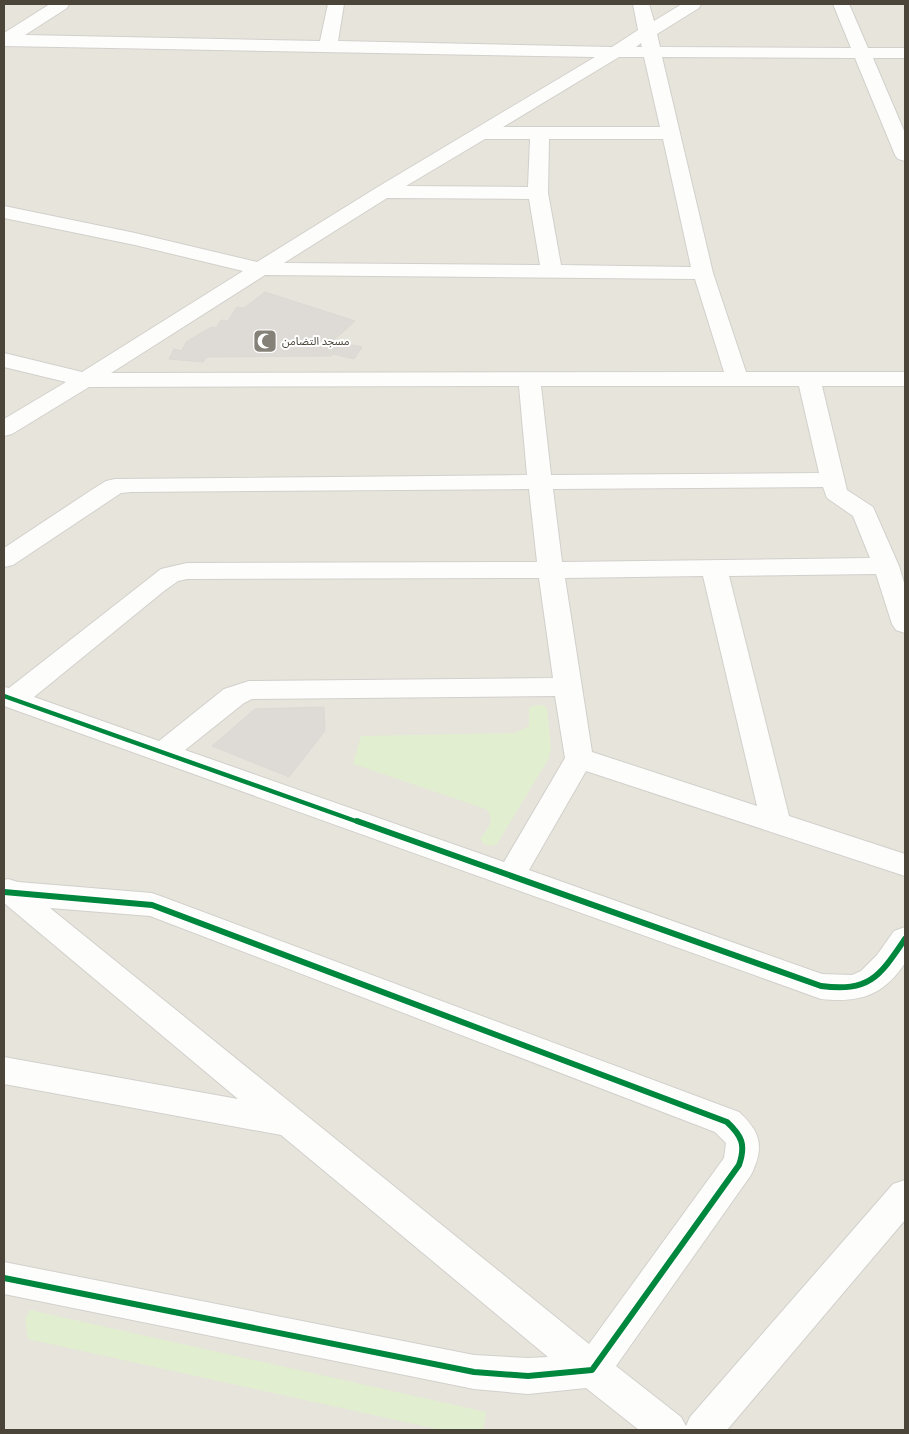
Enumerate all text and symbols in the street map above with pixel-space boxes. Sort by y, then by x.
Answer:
mosque icon: مسجد التضامن [252,328,278,354]
place label: مسجد التضامن [282,335,350,348]

